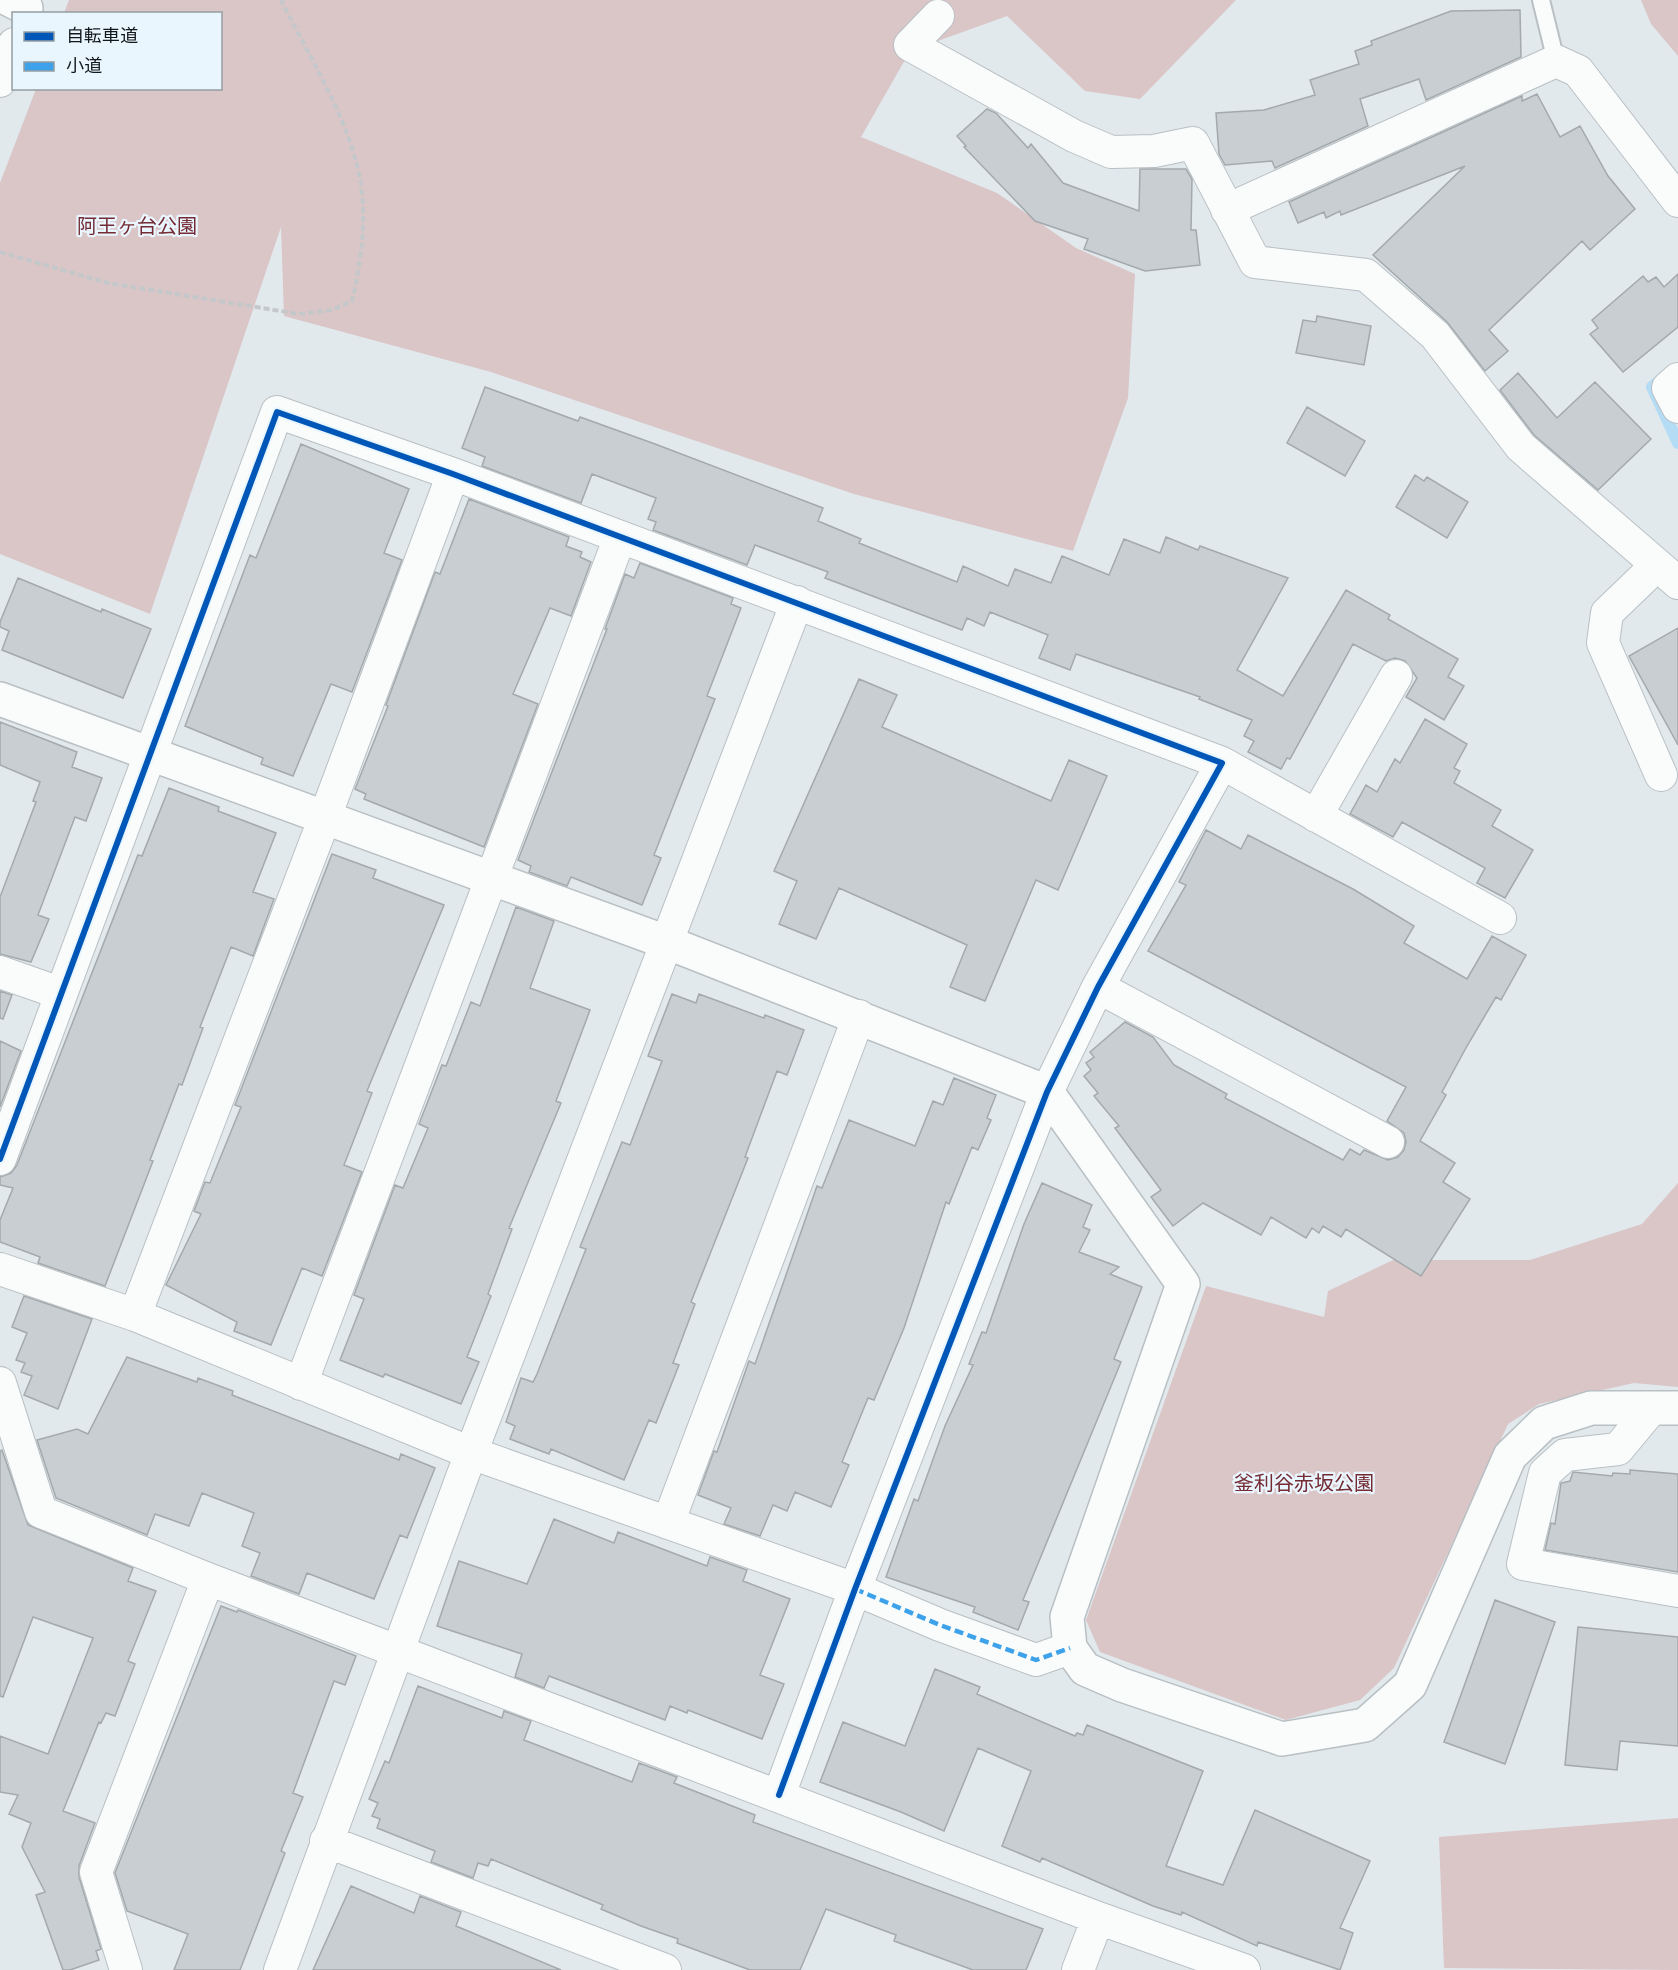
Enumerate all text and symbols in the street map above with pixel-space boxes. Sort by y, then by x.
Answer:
legend [12,12,222,90]
text: 自転車道 [66,24,138,46]
text: 小道 [66,54,102,76]
park label: 阿王ヶ台公園 [77,213,197,237]
park label: 釜利谷赤坂公園 [1234,1470,1374,1494]

